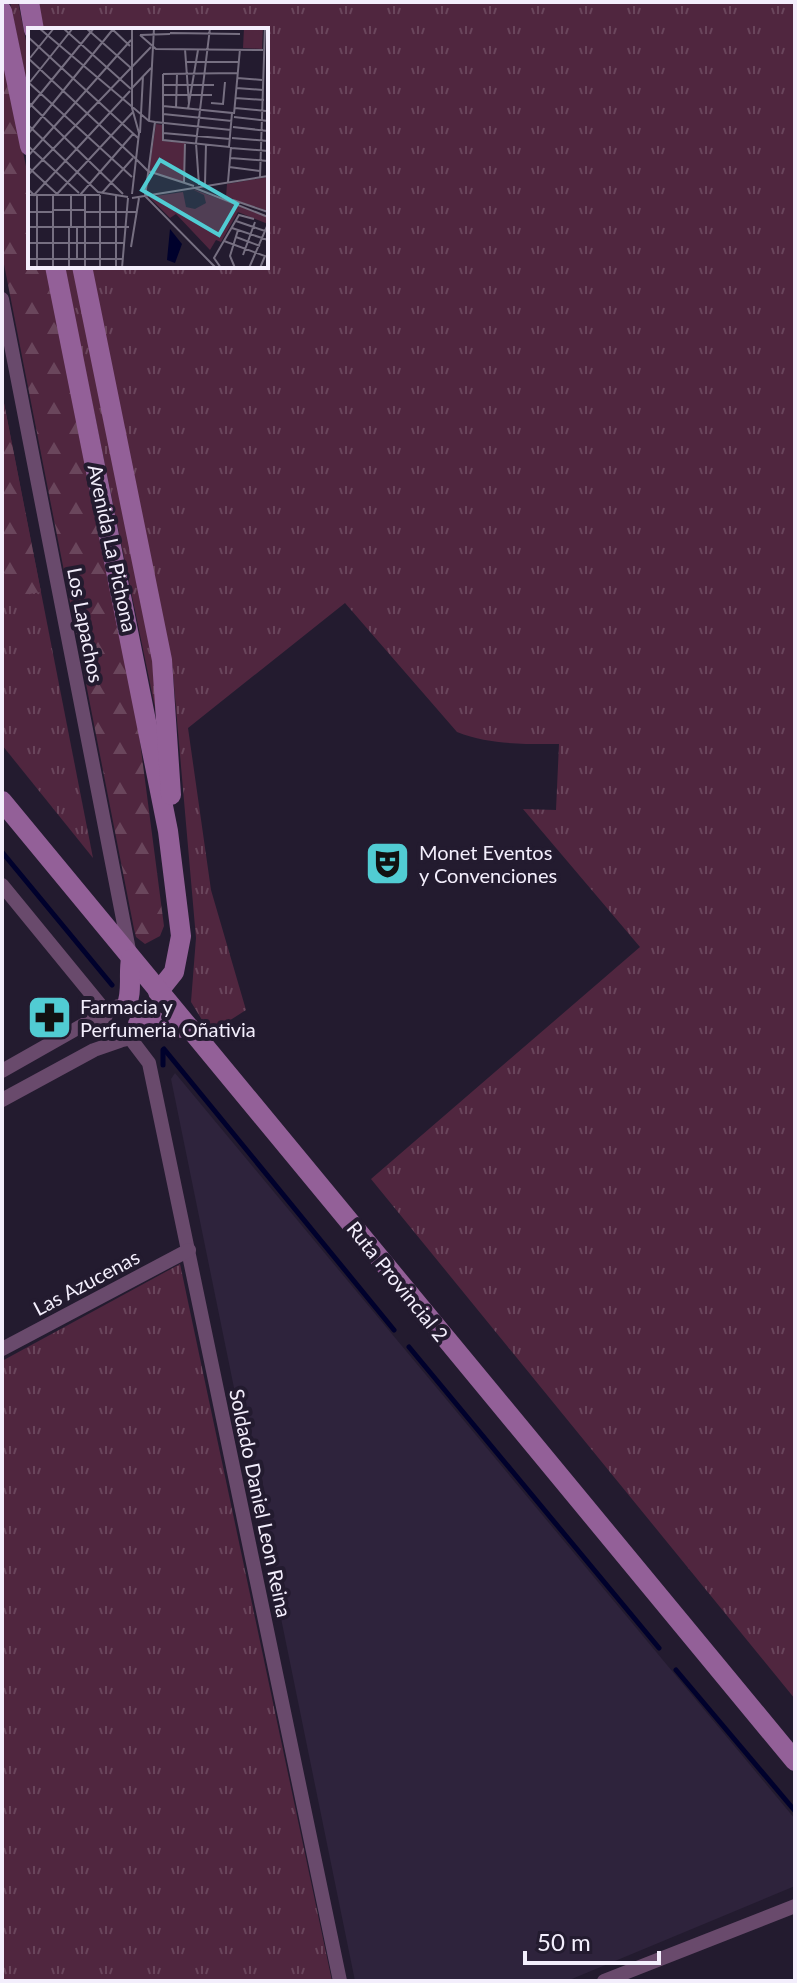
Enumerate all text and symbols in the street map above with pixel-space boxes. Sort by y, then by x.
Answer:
inset map [28,28,268,268]
street label: Avenida La Pichona [84,462,142,634]
street label: Los Lapachos [63,565,109,685]
theatre icon: Monet Eventos y Convenciones [364,839,412,887]
place label: Monet Eventos y Convenciones [419,840,557,887]
pharmacy icon: Farmacia y Perfumeria Oñativia [25,994,73,1042]
place label: Farmacia y Perfumeria Oñativia [80,994,256,1041]
street label: Ruta Provincial 2 [342,1216,454,1346]
street label: Las Azucenas [29,1244,143,1320]
street label: Soldado Daniel Leon Reina [225,1387,297,1619]
scale bar [525,1915,659,1965]
text: 50 m [537,1927,591,1956]

